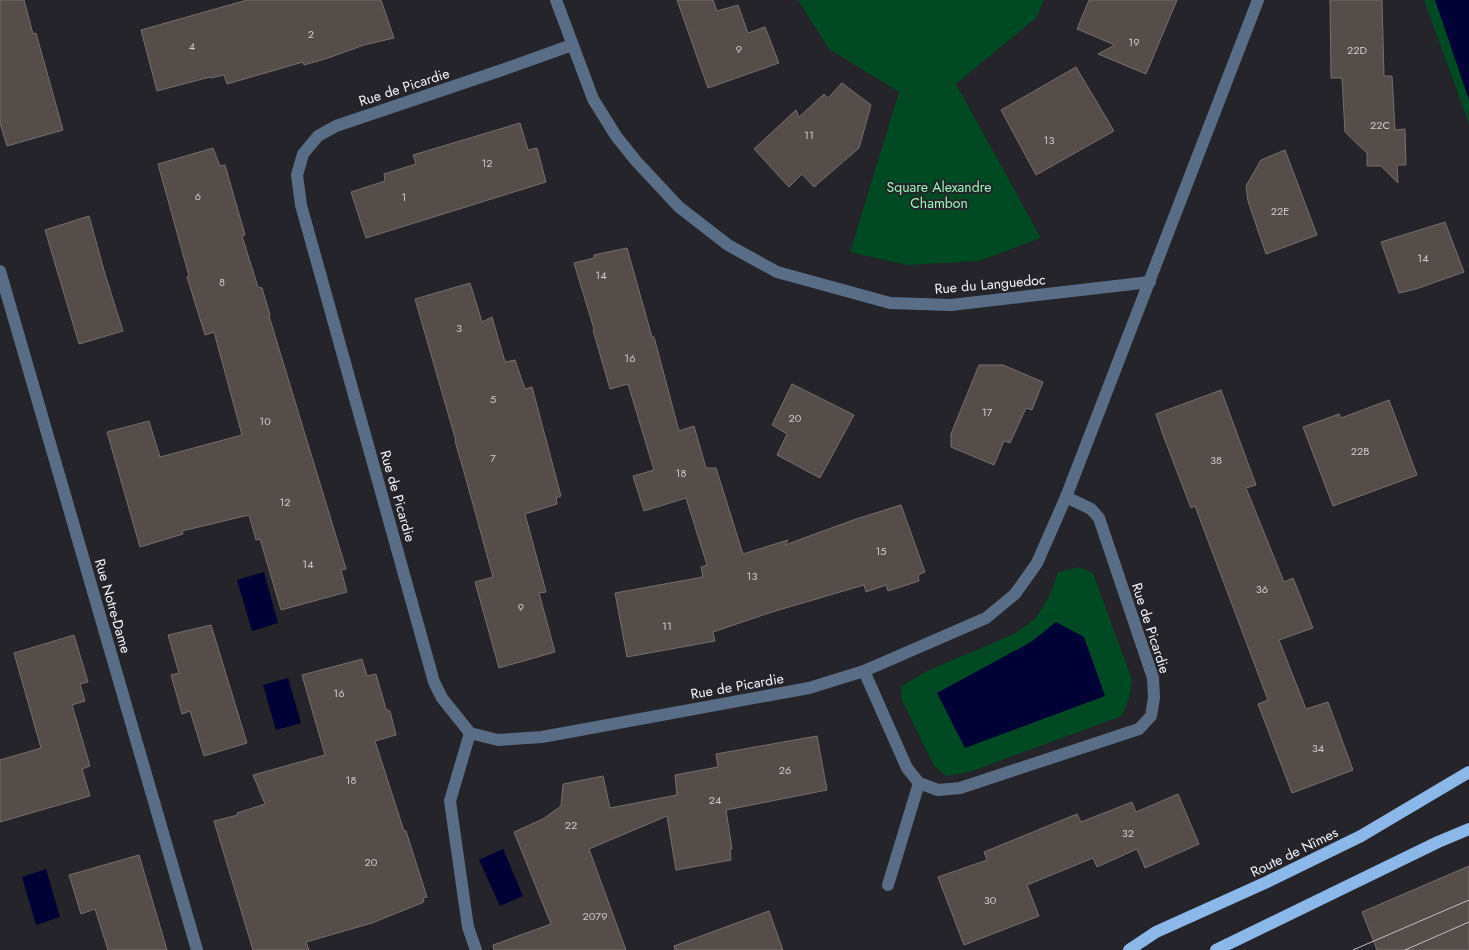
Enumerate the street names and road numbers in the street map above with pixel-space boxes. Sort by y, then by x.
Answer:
street label: Rue de Picardie [356,63,452,111]
street label: Rue du Languedoc [934,269,1046,299]
street label: Rue de Picardie [375,448,421,544]
street label: Rue Notre-Dame [90,556,136,656]
street label: Rue de Picardie [1127,580,1175,676]
street label: Rue de Picardie [689,668,785,704]
street label: Route de Nîmes [1247,822,1342,882]

